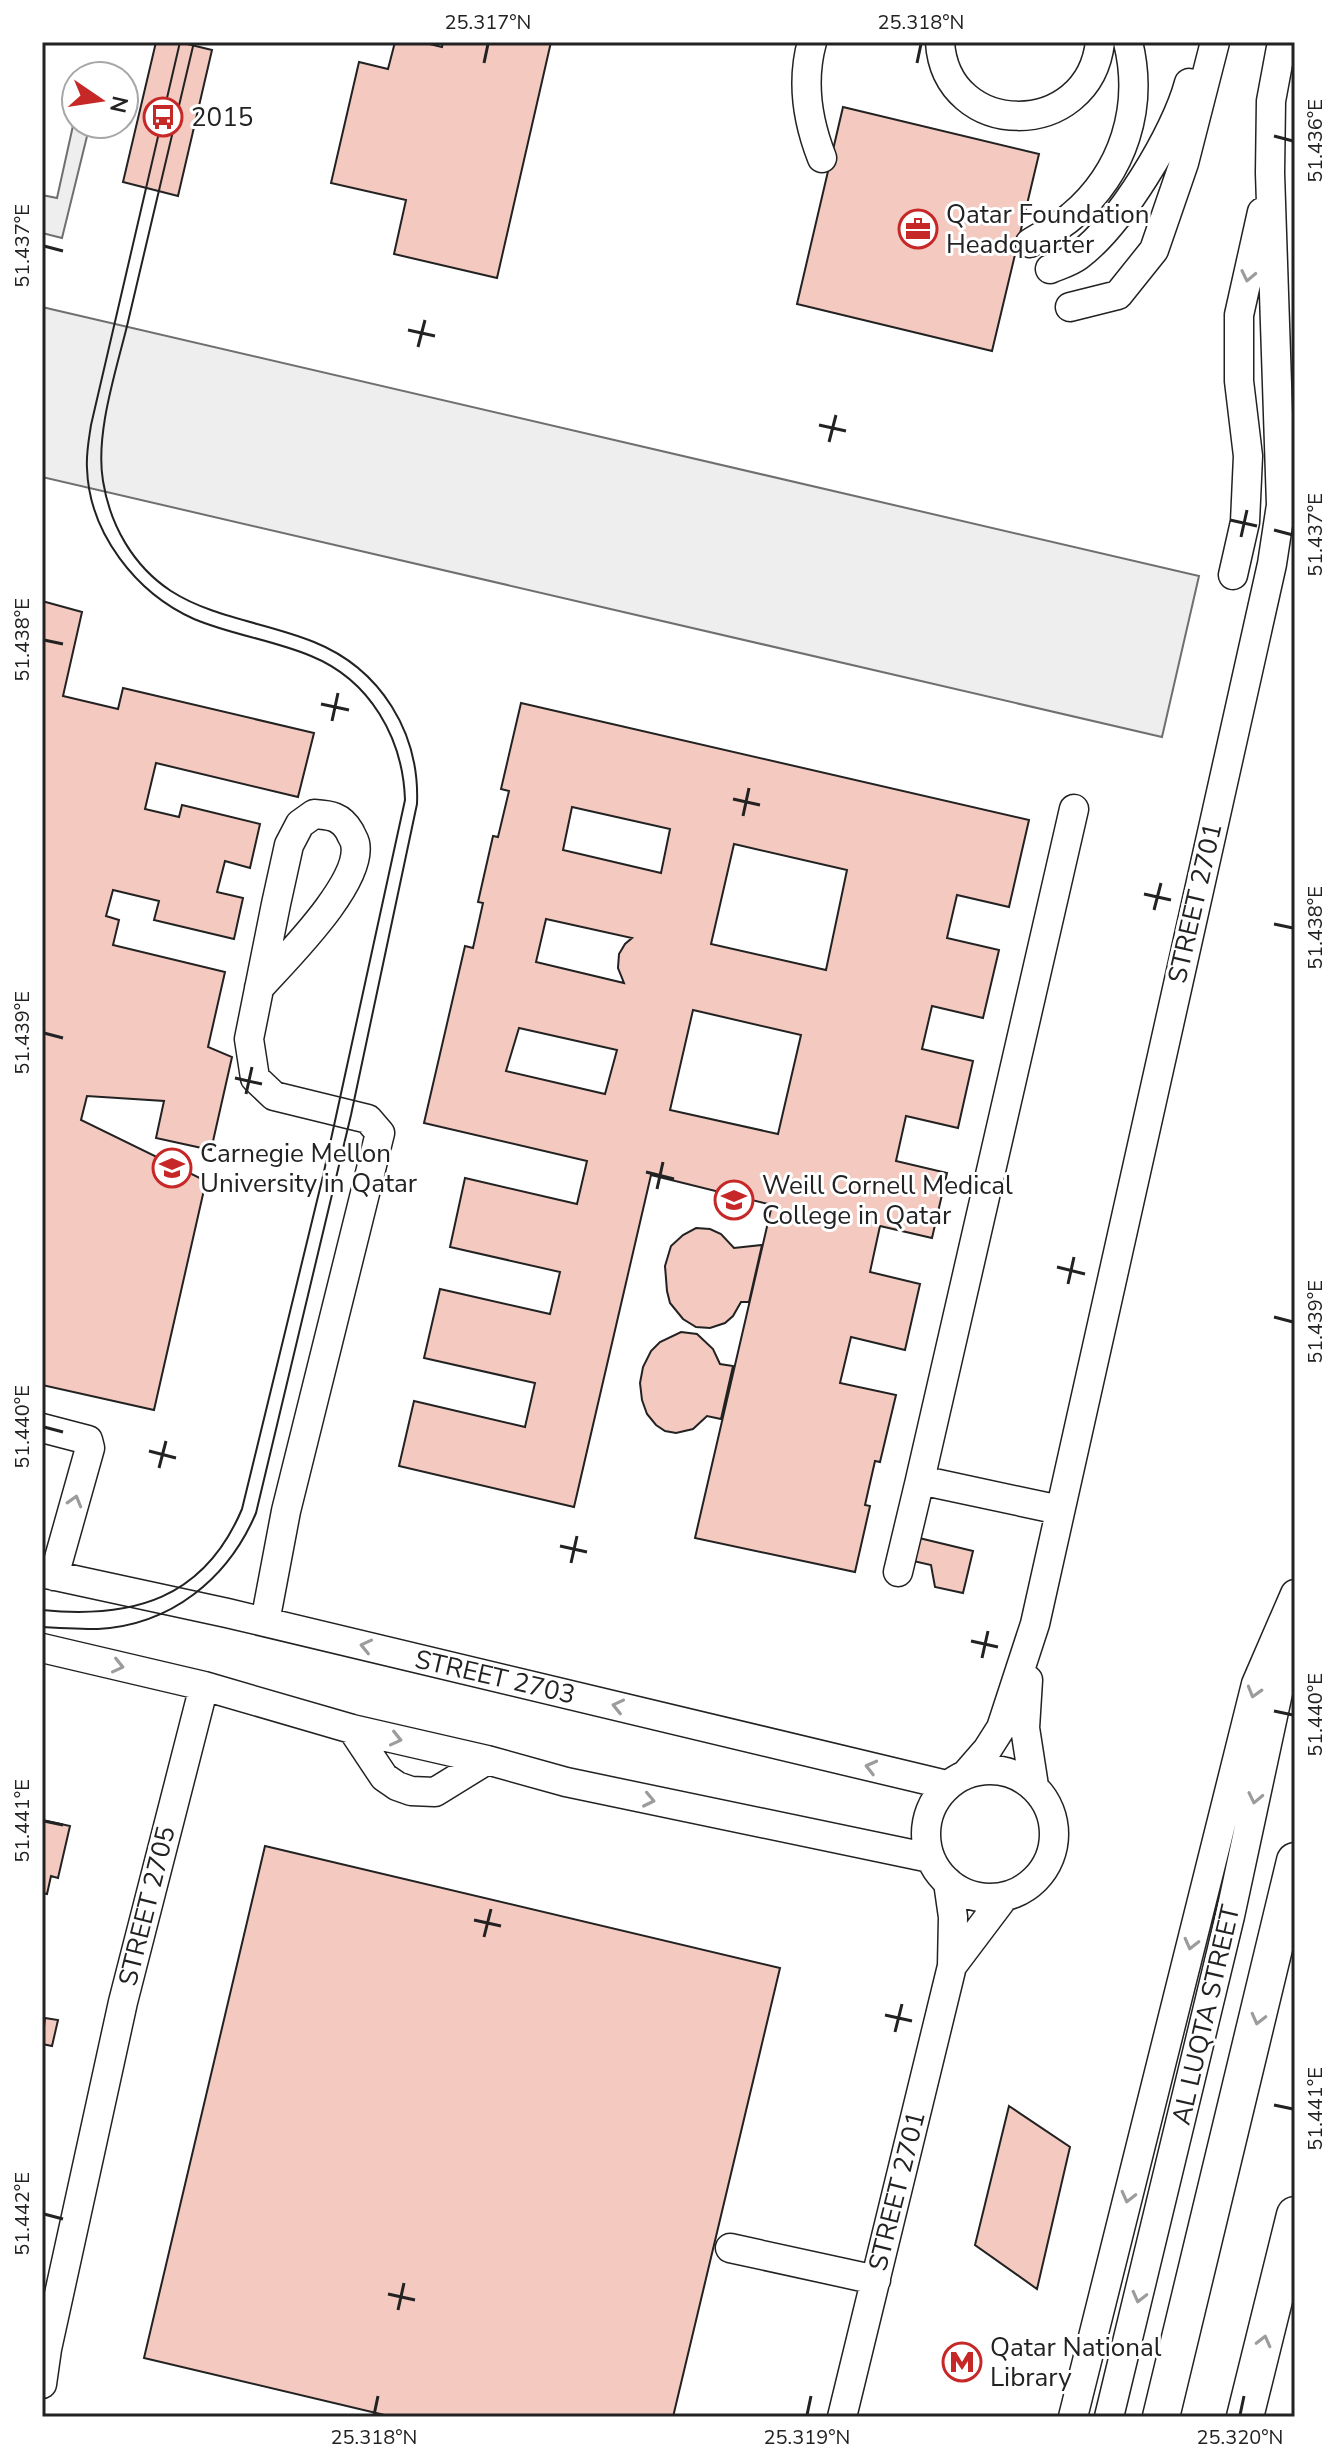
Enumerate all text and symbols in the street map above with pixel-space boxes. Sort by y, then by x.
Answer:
text: 25.317°N [445,9,531,36]
text: 25.318°N [878,9,964,36]
north arrow [60,60,140,140]
text: N [102,93,135,116]
bus stop icon: 2015 [142,96,184,138]
text: 51.436°E [1302,99,1329,183]
place label: 2015 [191,100,253,135]
place label: Qatar Foundation Headquarter [946,197,1149,262]
text: 51.437°E [9,204,36,288]
office icon: Qatar Foundation Headquarter [897,208,939,250]
one-way arrow [1240,269,1257,283]
text: 51.437°E [1302,493,1329,577]
text: 51.438°E [9,598,36,682]
street label: STREET 2701 [1160,819,1230,987]
text: 51.438°E [1302,886,1329,970]
text: 51.439°E [9,991,36,1075]
place label: Carnegie Mellon University in Qatar [200,1136,418,1201]
school or university icon: Carnegie Mellon University in Qatar [151,1147,193,1189]
place label: Weill Cornell Medical College in Qatar [762,1168,1013,1233]
school or university icon: Weill Cornell Medical College in Qatar [713,1179,755,1221]
text: 51.439°E [1302,1280,1329,1364]
text: 51.440°E [9,1385,36,1469]
one-way arrow [65,1494,82,1508]
one-way arrow [359,1638,373,1655]
street label: STREET 2703 [411,1642,579,1712]
one-way arrow [111,1657,124,1674]
text: 51.440°E [1302,1673,1329,1757]
one-way arrow [1247,1685,1263,1699]
one-way arrow [612,1699,626,1716]
one-way arrow [389,1730,403,1747]
one-way arrow [865,1759,879,1776]
text: 51.441°E [9,1779,36,1863]
one-way arrow [642,1790,656,1807]
one-way arrow [1247,1791,1264,1804]
street label: STREET 2705 [110,1823,184,1989]
street label: AL LUQTA STREET [1164,1901,1248,2128]
one-way arrow [1183,1937,1200,1951]
one-way arrow [1250,2012,1267,2026]
text: 51.441°E [1302,2067,1329,2151]
street label: STREET 2701 [860,2108,934,2274]
text: 51.442°E [9,2172,36,2256]
one-way arrow [1120,2189,1137,2203]
one-way arrow [1131,2289,1148,2303]
place label: Qatar National Library [990,2330,1162,2395]
one-way arrow [1254,2335,1271,2349]
metro station icon: Qatar National Library [941,2341,983,2383]
text: 25.318°N [331,2424,417,2451]
text: 25.319°N [764,2424,850,2451]
text: 25.320°N [1197,2424,1283,2451]

